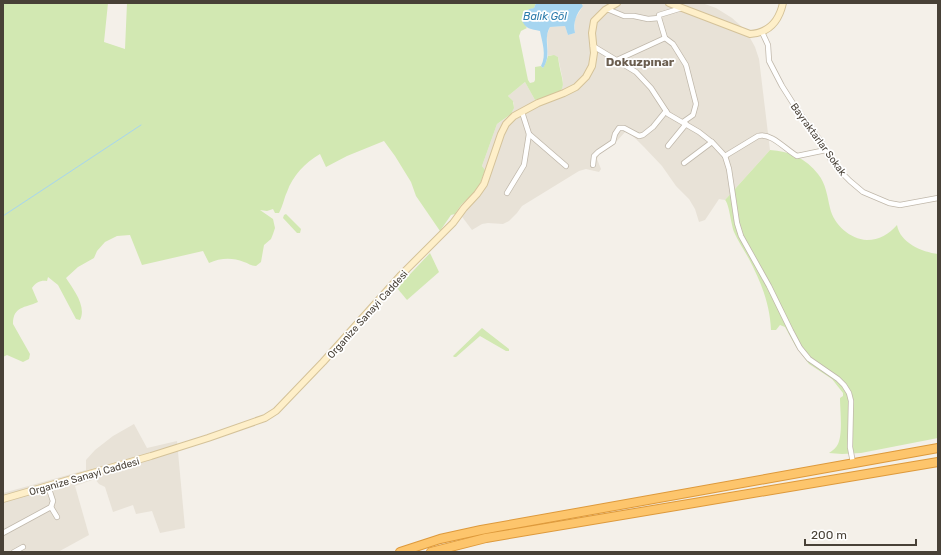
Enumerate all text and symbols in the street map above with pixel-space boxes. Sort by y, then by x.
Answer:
water label: Balık Göl [523,10,567,23]
district label: Dokuzpınar [606,55,675,69]
street label: Bayraktarlar Sokak [788,101,849,179]
street label: Organize Sanayi Caddesi [325,268,410,361]
street label: Organize Sanayi Caddesi [28,455,141,498]
scale bar [805,521,916,547]
text: 200 m [811,528,847,542]

